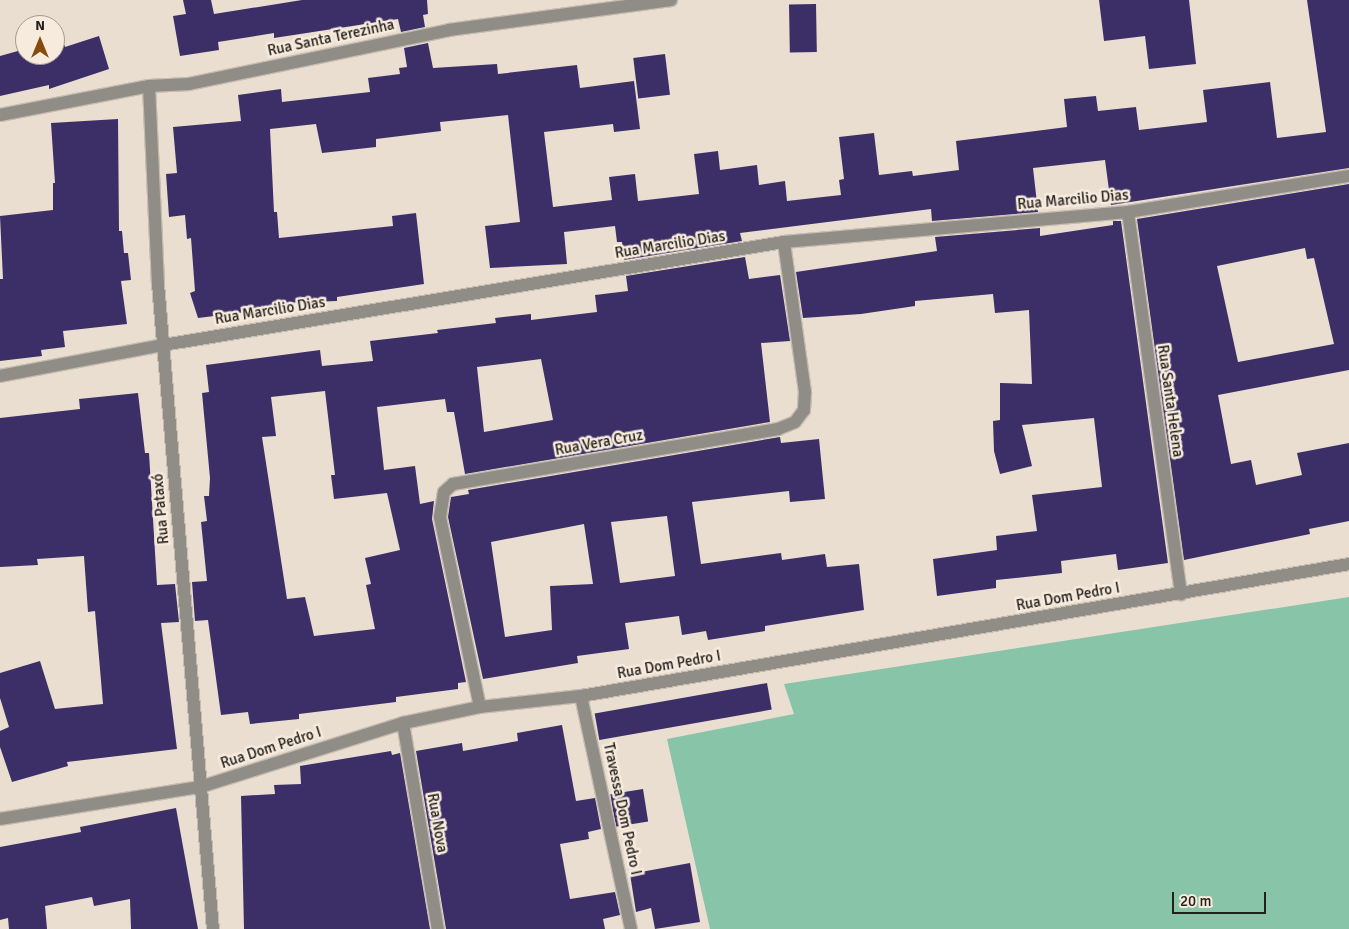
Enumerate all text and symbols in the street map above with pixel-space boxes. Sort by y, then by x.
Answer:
north arrow [15,15,65,65]
street label: Rua Santa Terezinha [266,16,396,60]
text: N [35,17,45,34]
street label: Rua Marcilio Dias [1017,186,1129,214]
street label: Rua Marcilio Dias [614,227,726,263]
street label: Rua Marcilio Dias [214,293,326,329]
street label: Rua Santa Helena [1153,344,1187,458]
street label: Rua Vera Cruz [554,426,644,460]
street label: Rua Pataxó [149,473,173,545]
street label: Rua Dom Pedro I [1015,579,1121,615]
street label: Rua Dom Pedro I [616,647,722,683]
street label: Rua Dom Pedro I [218,723,324,773]
street label: Travessa Dom Pedro I [599,741,645,877]
street label: Rua Nova [423,792,451,854]
scale bar [1174,882,1268,914]
text: 20 m [1180,892,1211,910]

